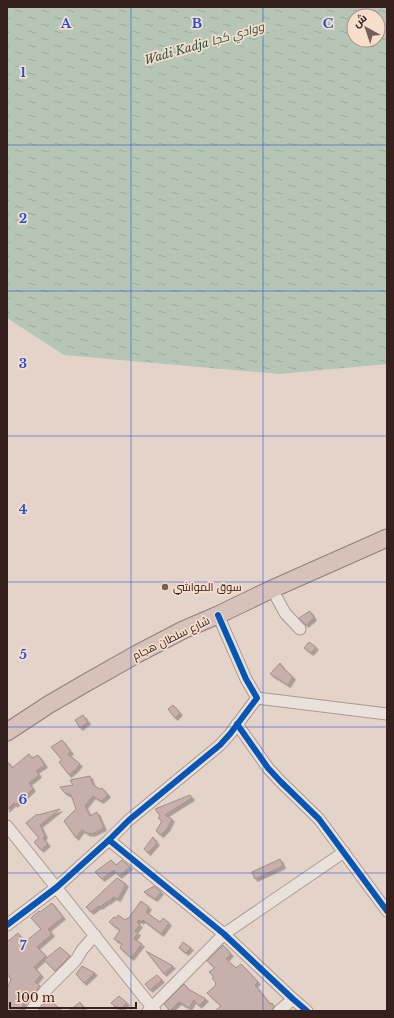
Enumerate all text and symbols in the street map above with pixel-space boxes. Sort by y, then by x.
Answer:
north arrow [346,8,386,48]
text: ش [350,10,369,30]
text: A [60,15,72,32]
text: B [192,15,202,32]
text: C [323,15,334,32]
water label: Wadi Kadja ووادي كجا [142,18,268,70]
text: 1 [20,64,26,81]
text: 2 [19,210,27,227]
text: 3 [19,355,27,372]
text: 4 [19,501,28,518]
place label: سوق المواشي [173,580,242,595]
marker: سوق المواشي [160,582,170,592]
street label: شارع سلطان هجام [130,613,212,664]
text: 5 [19,646,27,663]
text: 6 [19,791,28,808]
text: 7 [20,937,27,954]
scale bar [10,984,136,1010]
text: 100 m [16,990,55,1005]

